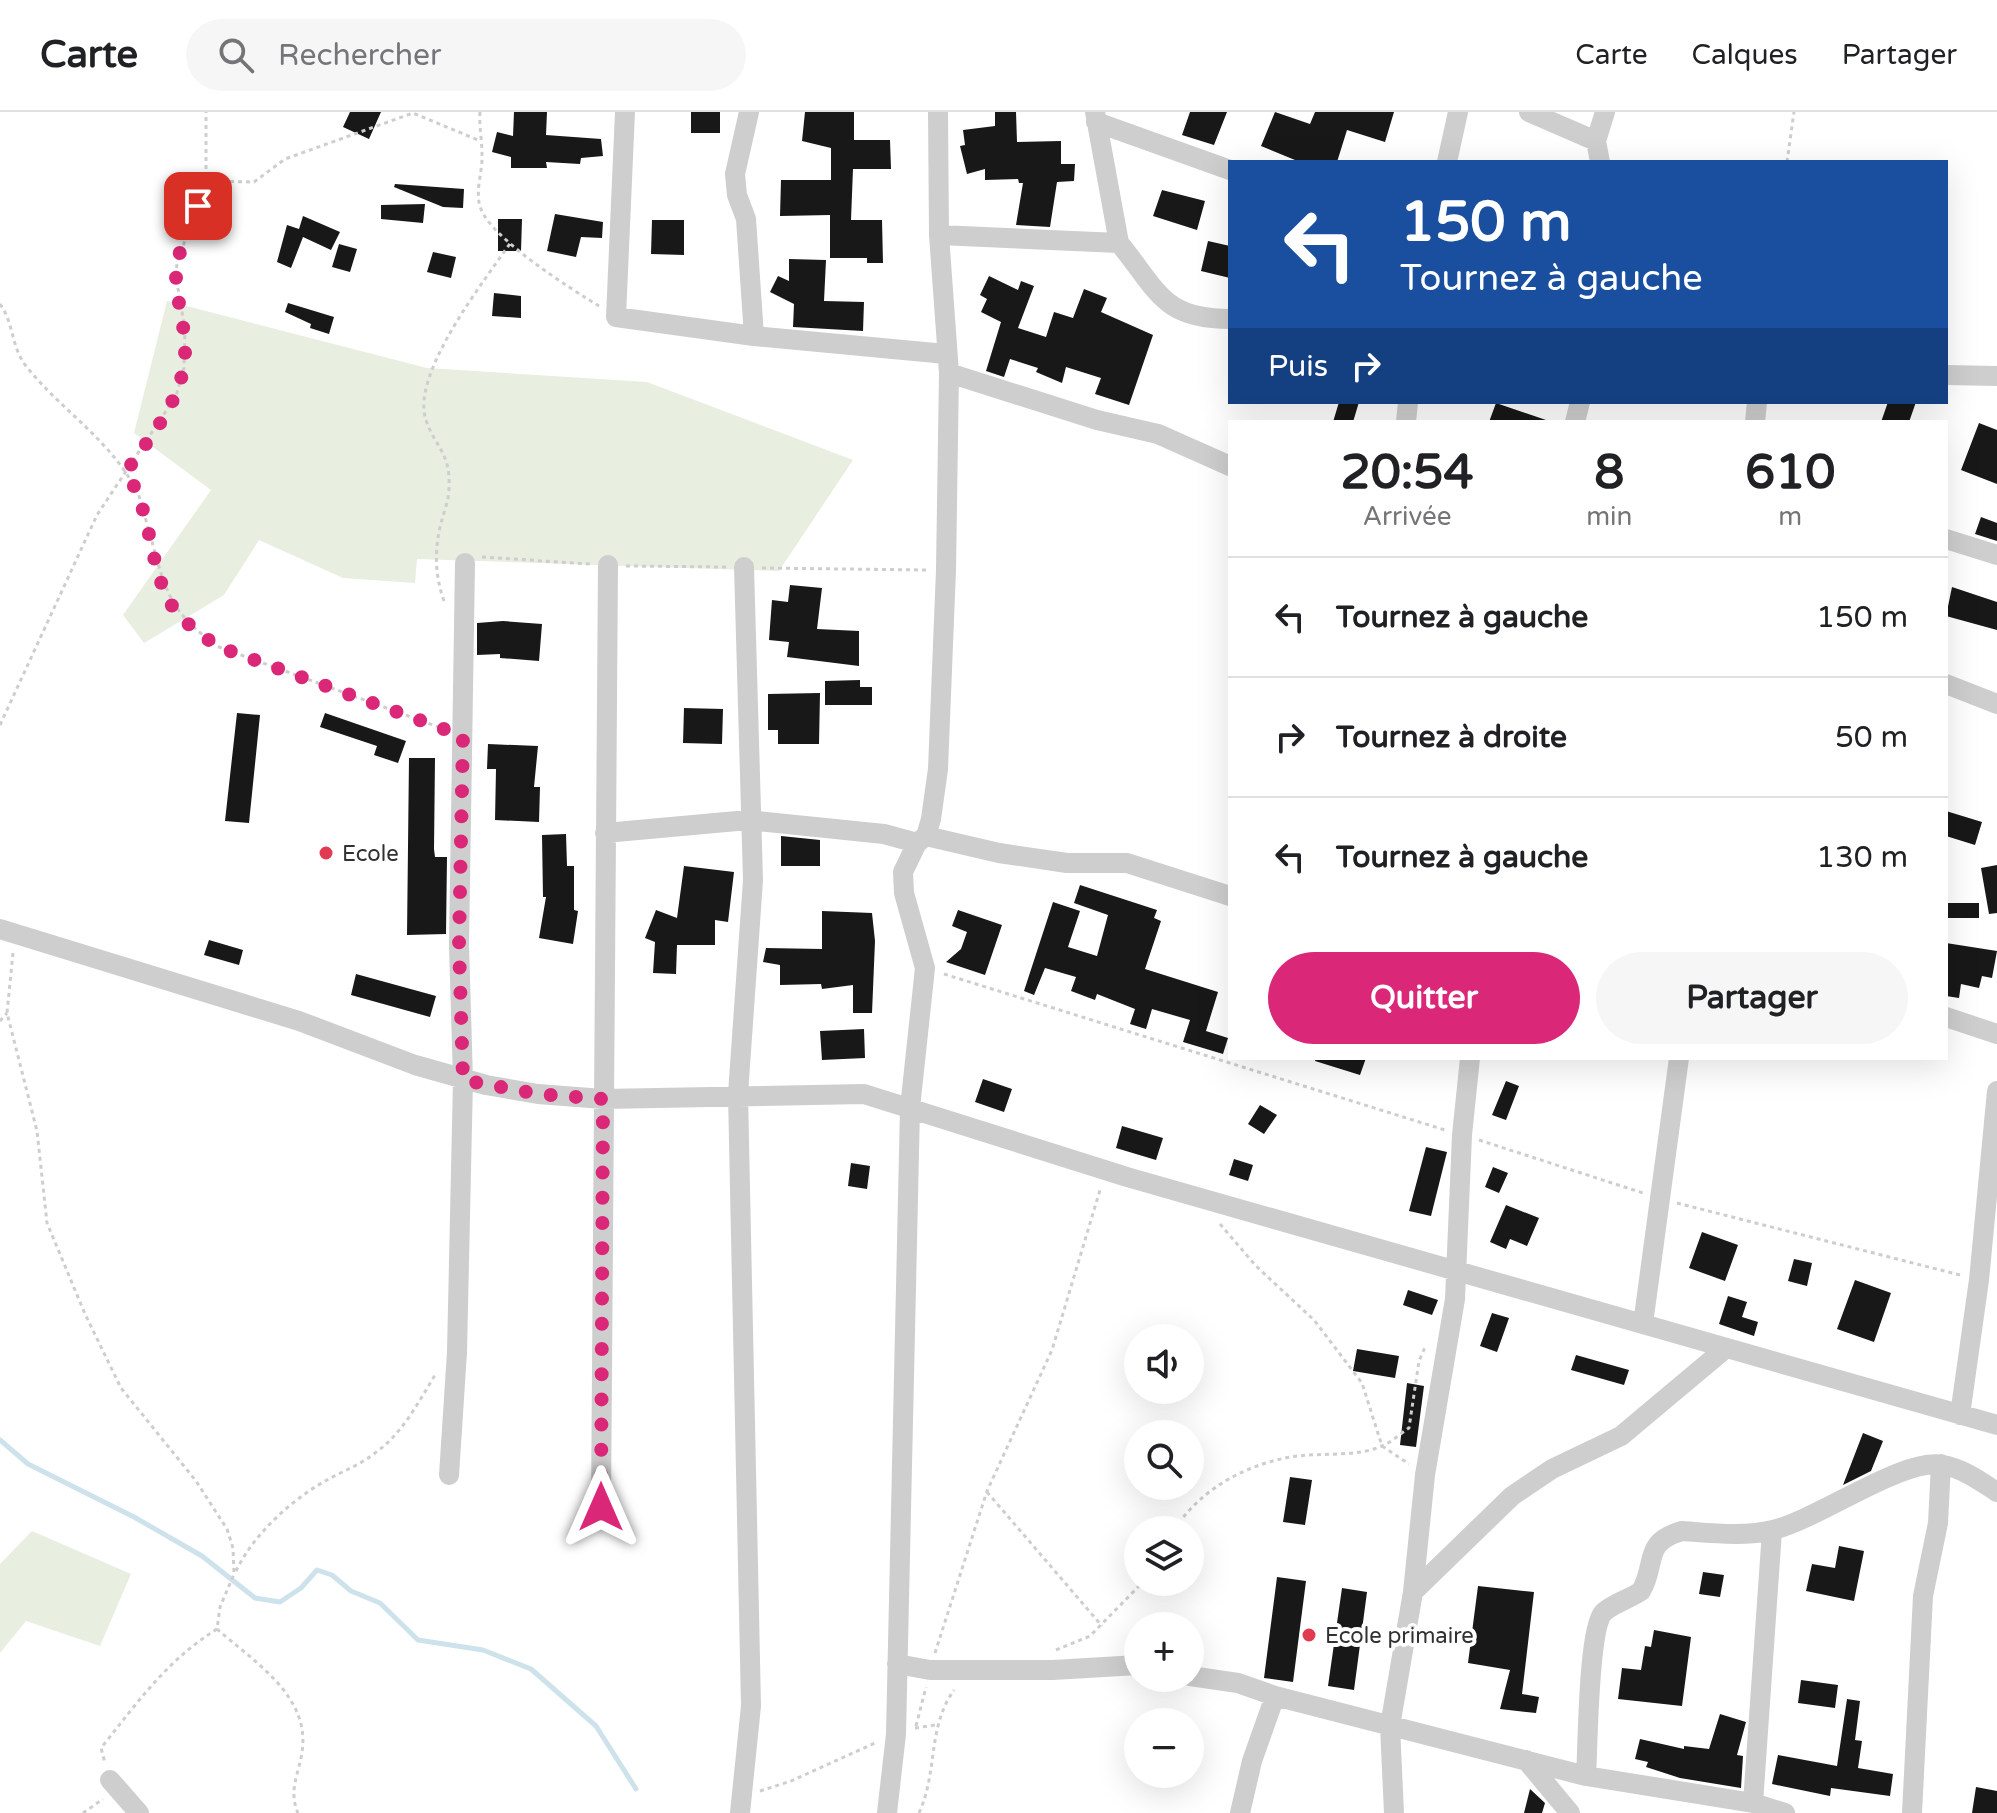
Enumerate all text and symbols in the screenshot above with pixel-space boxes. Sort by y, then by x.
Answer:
search box [186,19,746,91]
text: Carte [40,32,138,78]
icon: search [214,33,258,77]
text: Rechercher [278,37,441,74]
text: Carte [1575,38,1648,72]
text: Calques [1692,38,1798,72]
text: Partager [1842,38,1957,72]
pin [164,172,232,240]
icon: arrive [176,184,220,228]
text: 150 m [1400,189,1571,256]
icon: left [1268,192,1372,296]
text: Tournez à gauche [1400,257,1703,300]
icon: right [1344,344,1388,388]
text: Puis [1268,348,1328,385]
text: 20:54 [1341,444,1474,502]
text: 8 [1594,444,1624,502]
text: 610 [1745,444,1835,502]
text: Arrivée [1363,501,1451,532]
text: min [1586,501,1632,532]
text: m [1778,501,1802,532]
icon: left [1268,595,1312,639]
text: Tournez à gauche [1336,599,1588,636]
text: 150 m [1816,599,1908,636]
icon: right [1268,715,1312,759]
text: Tournez à droite [1336,719,1567,756]
text: 50 m [1835,719,1908,756]
icon: left [1268,835,1312,879]
text: Tournez à gauche [1336,839,1588,876]
text: 130 m [1816,839,1908,876]
place label: Ecole [342,841,399,867]
marker: Ecole [317,844,335,862]
button: Quitter [1268,952,1580,1044]
button: Partager [1596,952,1908,1044]
map controls [1124,1324,1204,1788]
button: sound [1124,1324,1204,1404]
button: search [1124,1420,1204,1500]
position arrow [559,1465,643,1549]
button: layers [1124,1516,1204,1596]
button: + [1124,1612,1204,1692]
place label: Ecole primaire [1325,1623,1474,1649]
marker: Ecole primaire [1300,1626,1318,1644]
button: − [1124,1708,1204,1788]

